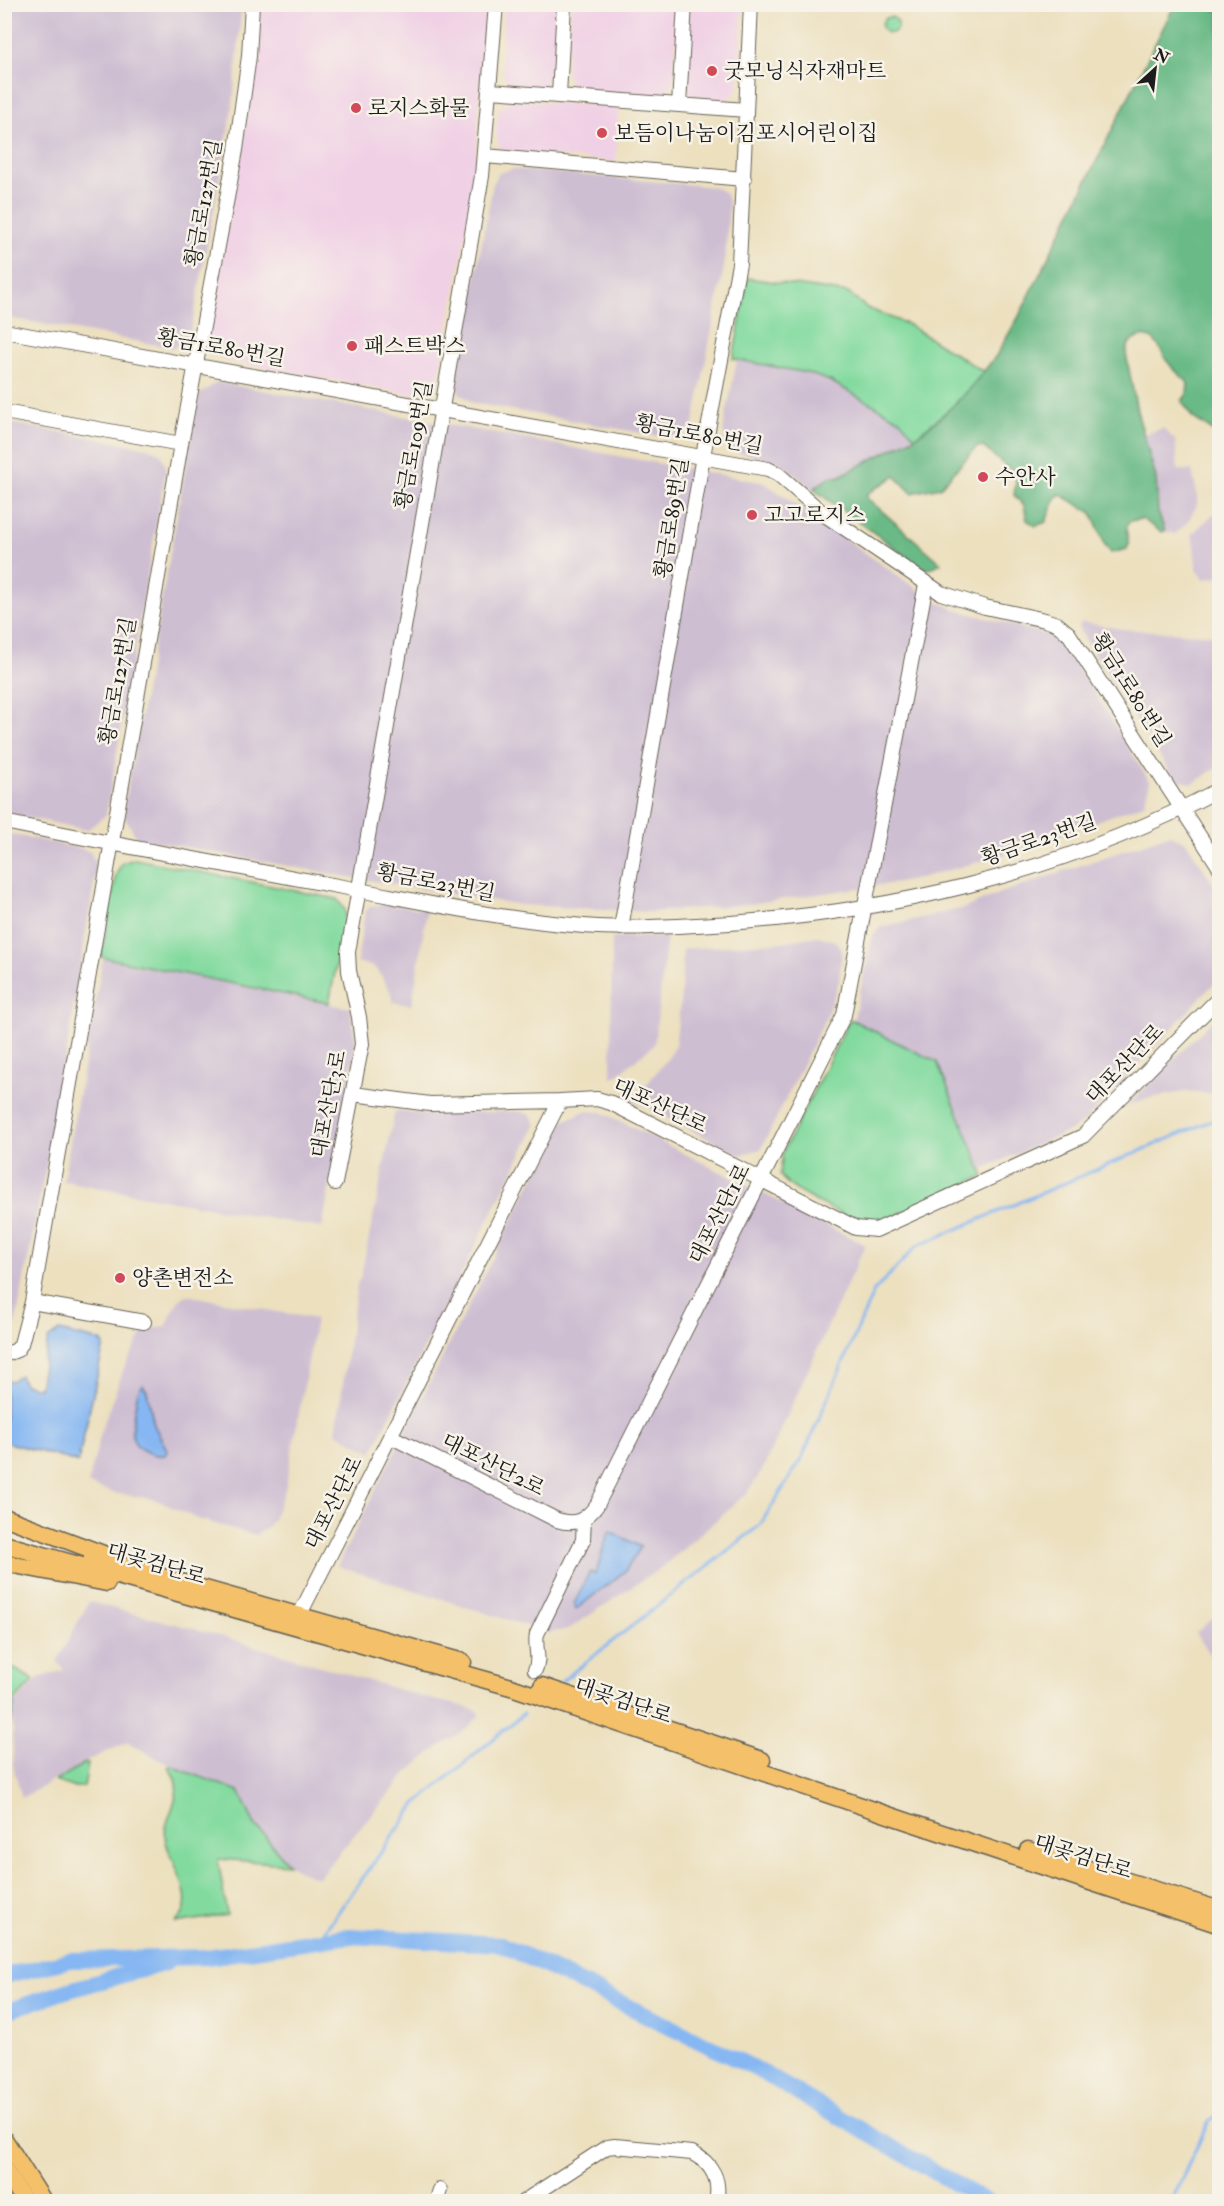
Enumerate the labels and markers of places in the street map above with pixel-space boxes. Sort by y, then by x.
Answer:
place label: 굿모닝식자재마트 [724,58,886,85]
marker: 굿모닝식자재마트 [705,64,719,78]
place label: 로지스화물 [368,95,469,122]
marker: 로지스화물 [349,101,363,115]
place label: 보듬이나눔이김포시어린이집 [614,120,878,147]
marker: 보듬이나눔이김포시어린이집 [595,126,609,140]
place label: 패스트박스 [364,333,465,360]
marker: 패스트박스 [345,339,359,353]
place label: 수안사 [995,464,1057,491]
marker: 수안사 [976,470,990,484]
place label: 고고로지스 [764,502,865,529]
marker: 고고로지스 [745,508,759,522]
place label: 양촌변전소 [132,1265,233,1292]
marker: 양촌변전소 [113,1271,127,1285]

